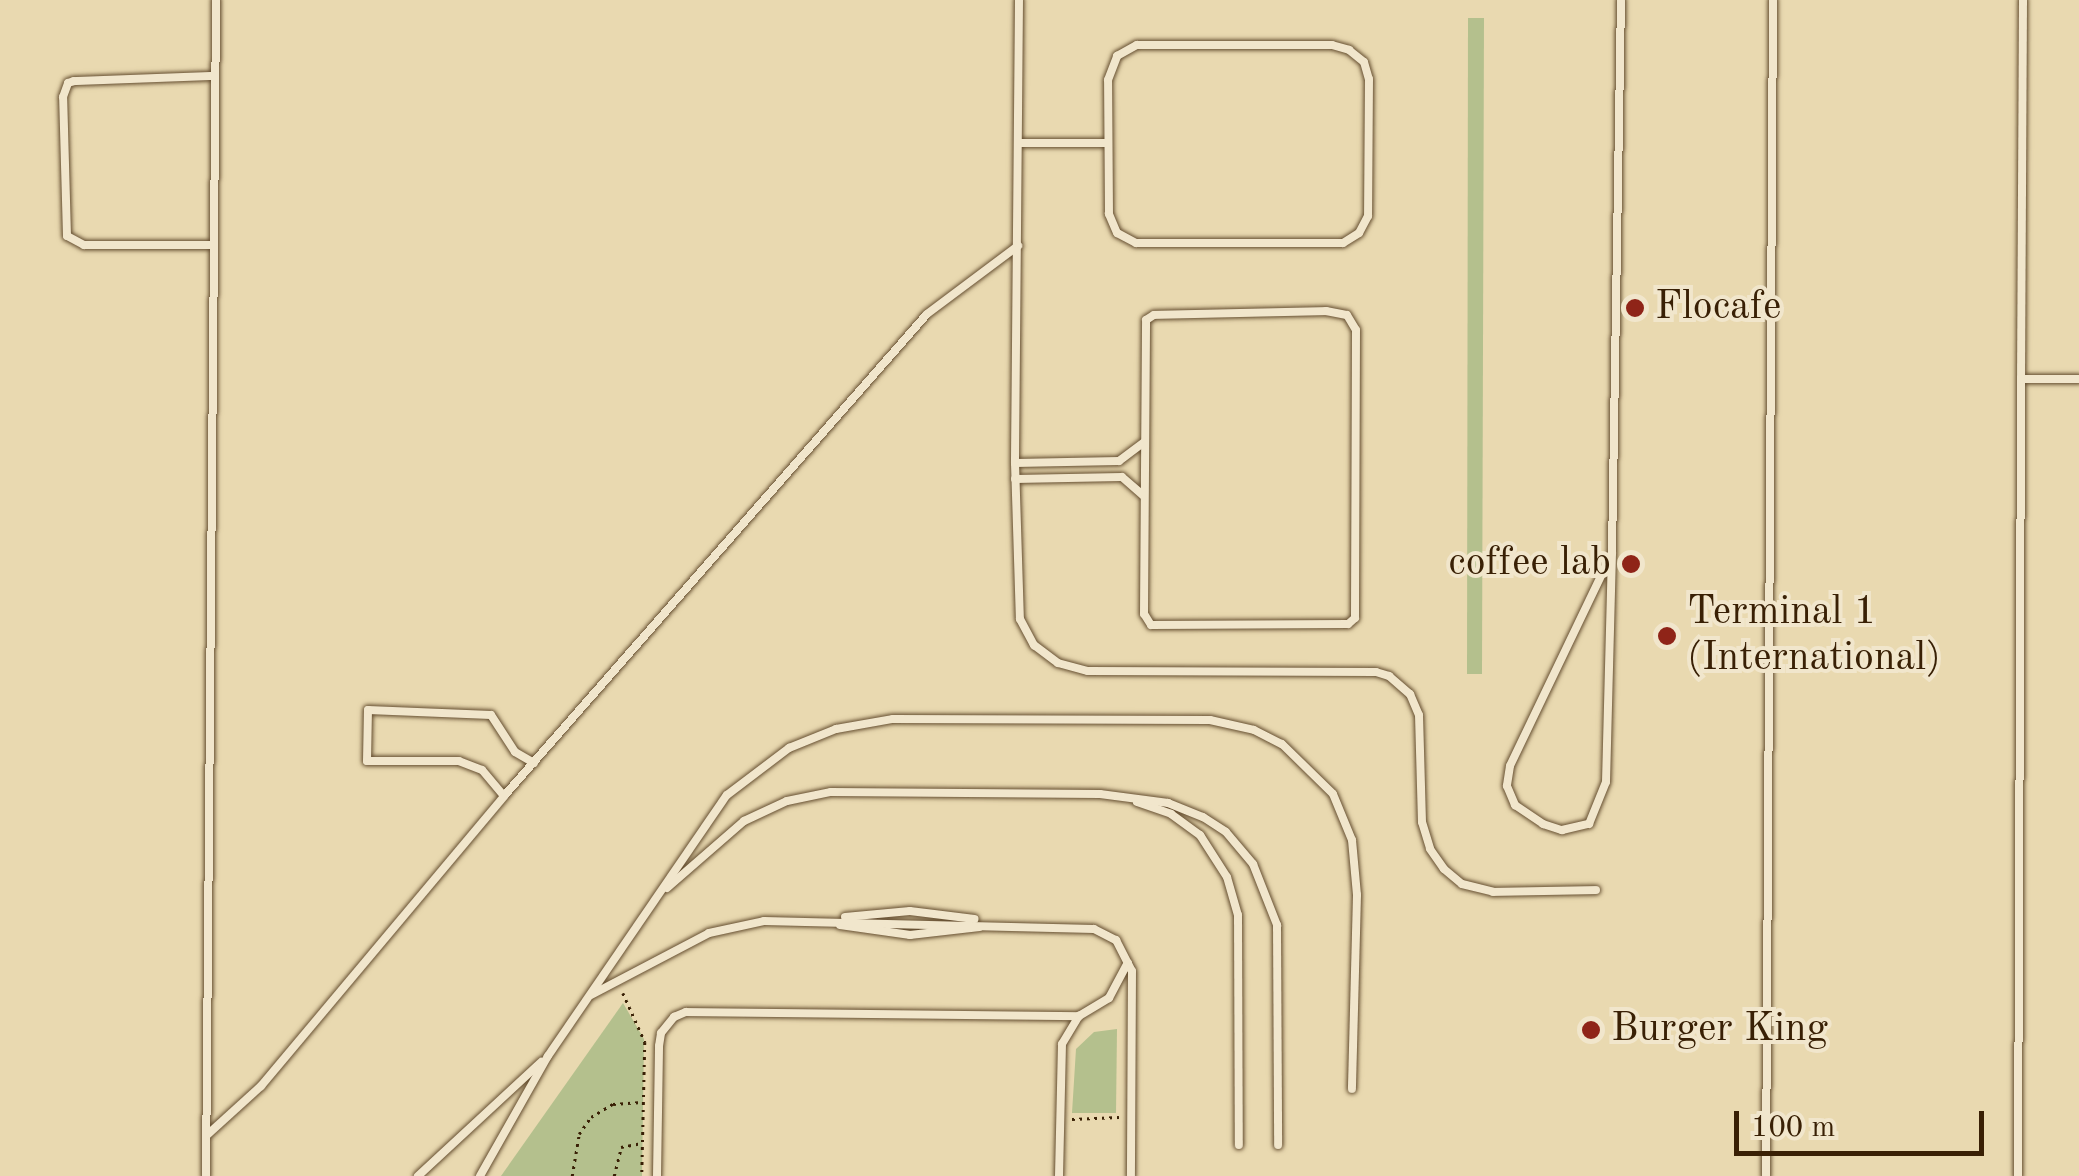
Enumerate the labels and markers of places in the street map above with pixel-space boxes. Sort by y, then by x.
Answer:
place label: Flocafe [1655,284,1781,332]
marker: Flocafe [1624,297,1646,319]
place label: coffee lab [1448,540,1611,588]
marker: coffee lab [1620,553,1642,575]
place label: Terminal 1 (International) [1687,589,1941,683]
marker: Terminal 1 (International) [1656,625,1678,647]
place label: Burger King [1611,1006,1828,1054]
marker: Burger King [1580,1019,1602,1041]

